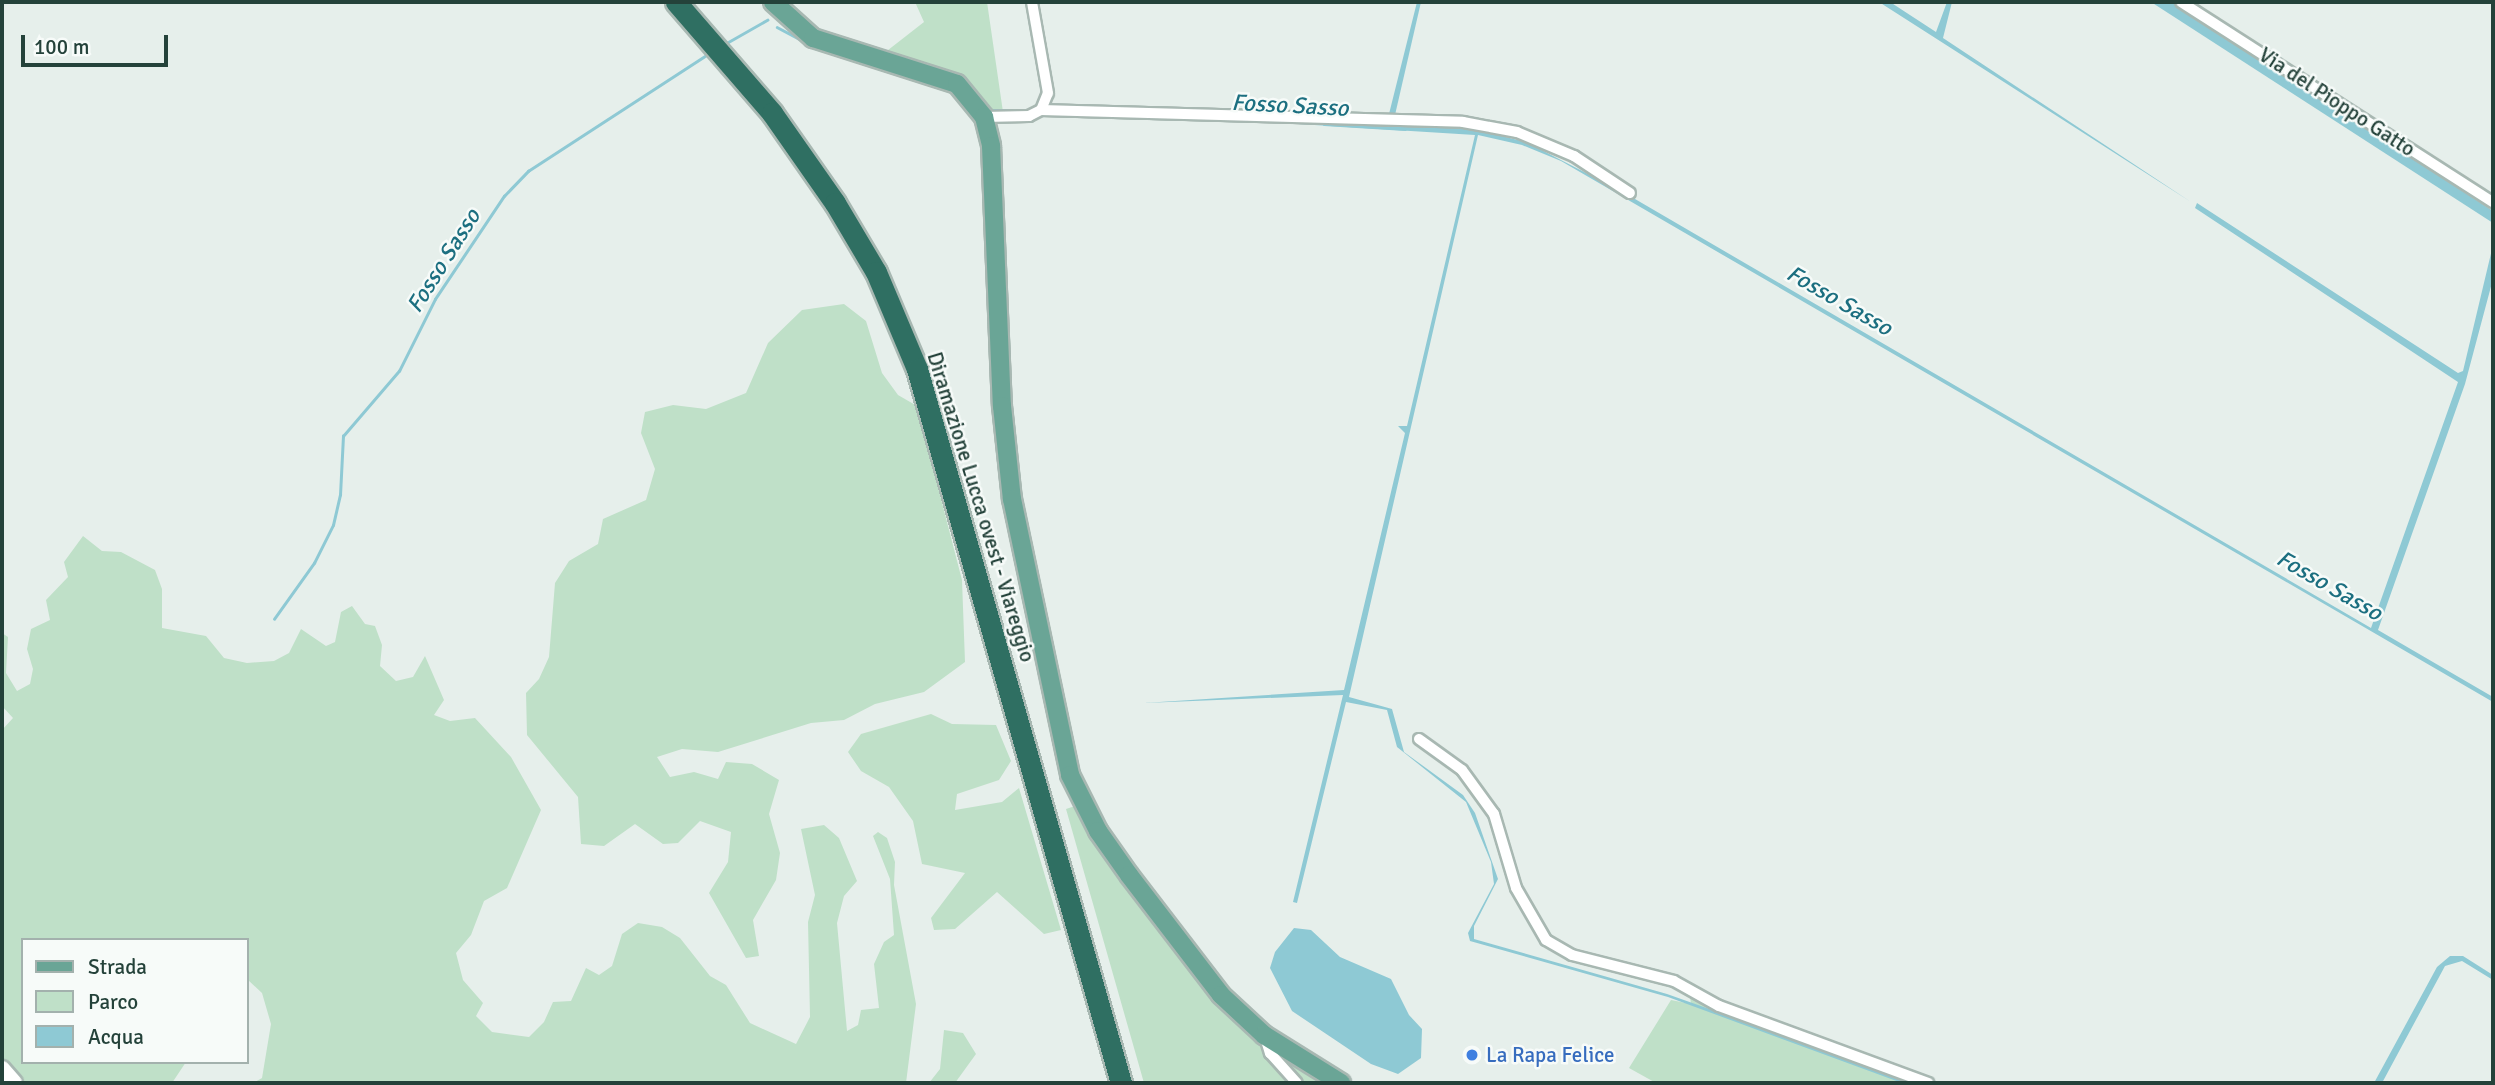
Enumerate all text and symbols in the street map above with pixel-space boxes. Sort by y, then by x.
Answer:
scale bar [24,21,172,65]
text: 100 m [34,34,89,60]
street label: Via del Pioppo Gatto [2254,42,2420,162]
water label: Fosso Sasso [1231,89,1349,123]
water label: Fosso Sasso [401,204,487,318]
water label: Fosso Sasso [1781,260,1897,342]
street label: Diramazione Lucca ovest - Viareggio [922,349,1040,665]
water label: Fosso Sasso [2271,545,2387,627]
legend [21,938,248,1064]
text: Strada [88,954,147,980]
text: Parco [88,989,138,1015]
text: Acqua [88,1024,144,1050]
place label: La Rapa Felice [1486,1042,1614,1068]
marker: La Rapa Felice [1464,1047,1480,1063]

